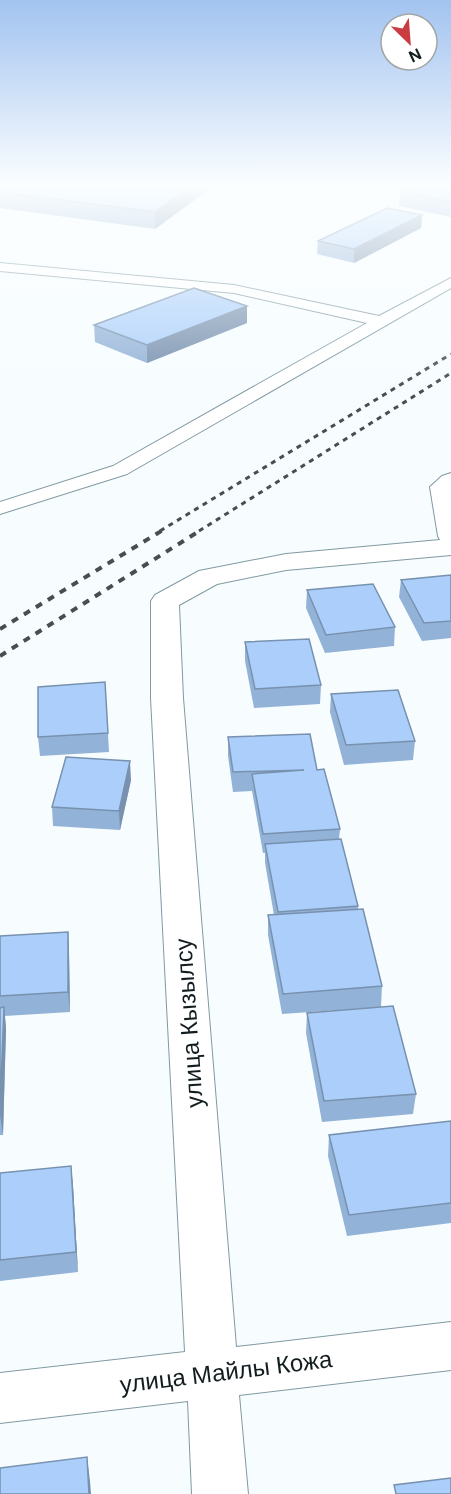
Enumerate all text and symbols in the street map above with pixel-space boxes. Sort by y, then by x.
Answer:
north arrow [379,12,439,72]
text: N [405,43,425,67]
street label: улица Кызылсу [167,937,210,1109]
street label: улица Майлы Кожа [118,1343,334,1400]

